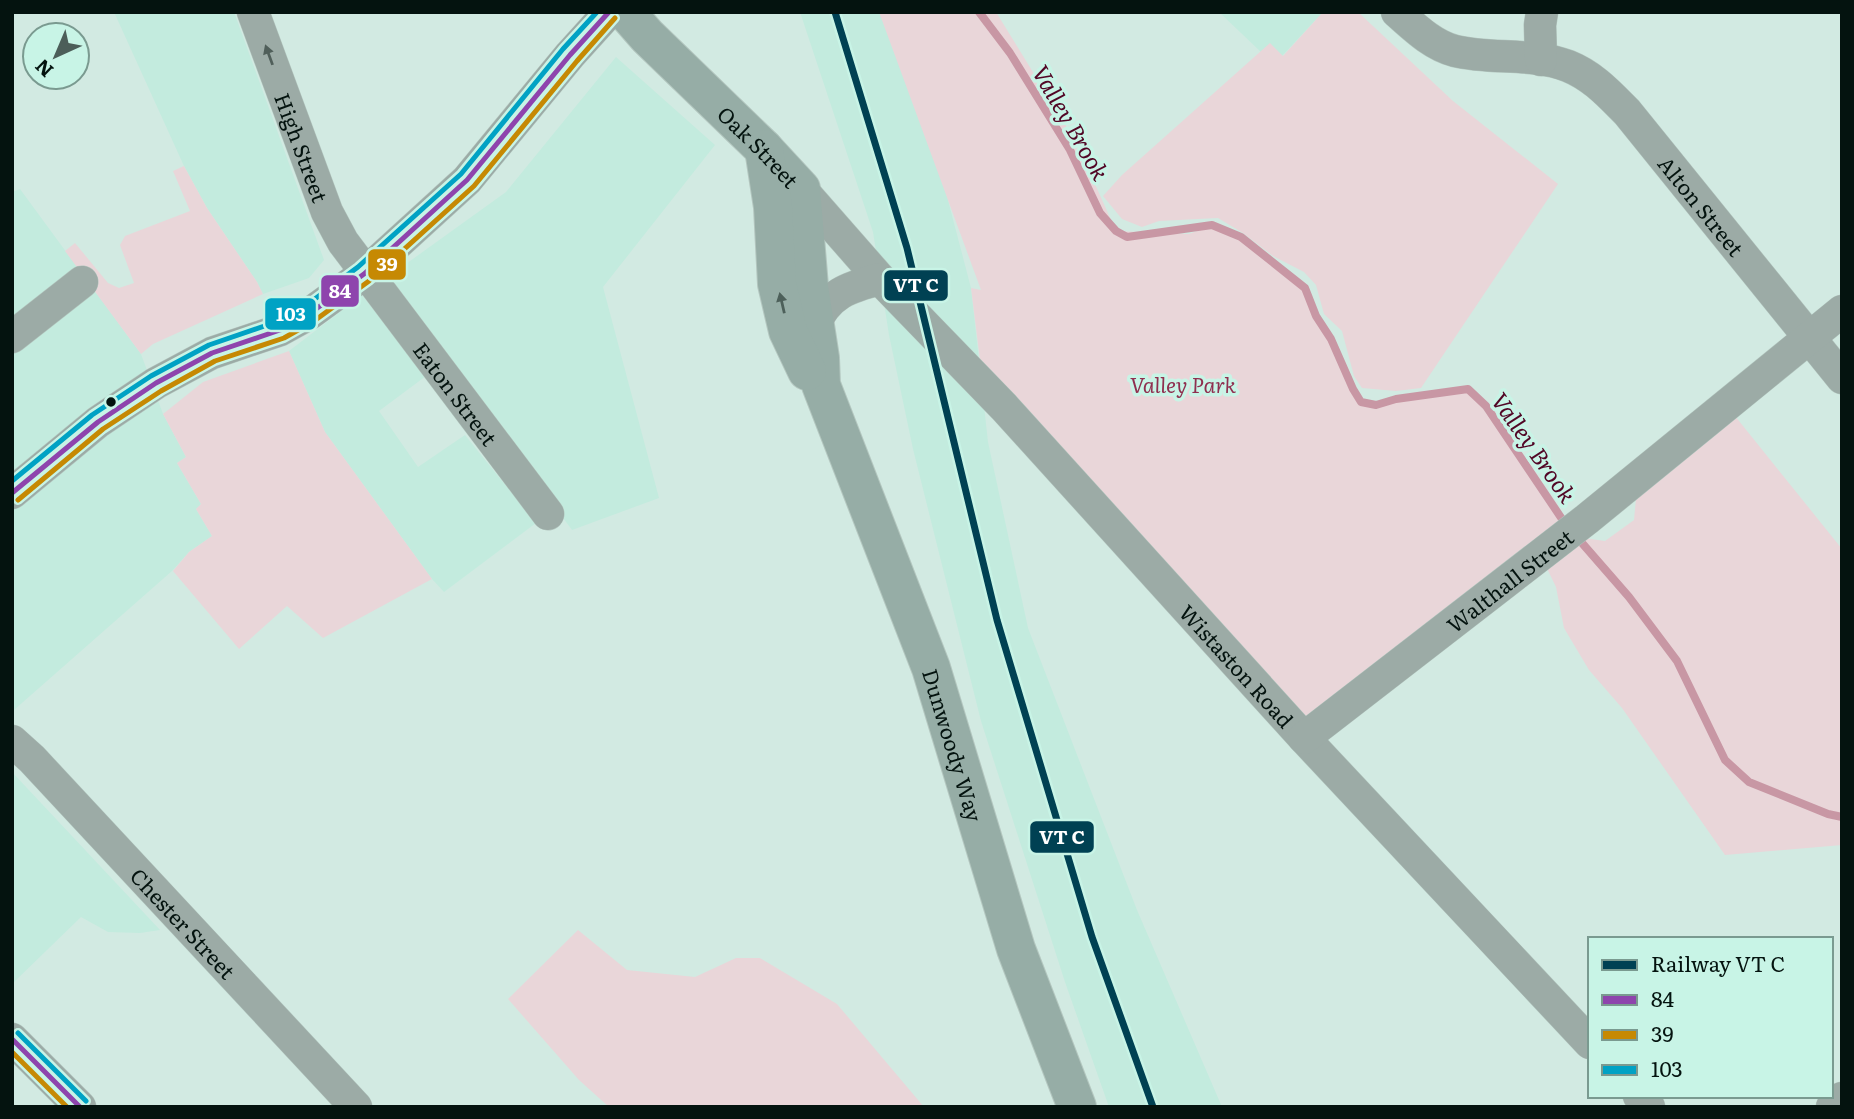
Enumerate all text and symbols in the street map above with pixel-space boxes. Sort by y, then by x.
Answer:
north arrow [21,21,91,91]
one-way arrow [263,44,274,65]
text: N [28,53,59,85]
water label: Valley Brook [1025,58,1119,186]
street label: High Street [269,88,338,207]
street label: Oak Street [712,98,807,194]
street label: Alton Street [1652,148,1753,262]
line badge: 39 [367,248,407,281]
text: 39 [376,249,398,277]
line badge: VT C [883,269,949,302]
text: VT C [893,270,939,298]
line badge: 84 [320,274,360,308]
text: 84 [329,276,352,304]
one-way arrow [776,292,787,314]
line badge: 103 [264,297,317,331]
text: 103 [276,299,306,327]
street label: Eaton Street [407,334,506,452]
park label: Valley Park [1130,368,1236,399]
water label: Valley Brook [1484,385,1586,510]
unlabelled marker [104,395,118,409]
street label: Walthall Street [1439,520,1579,639]
street label: Wistaston Road [1173,596,1302,734]
street label: Dunwoody Way [916,664,992,826]
line badge: VT C [1029,820,1095,854]
text: VT C [1039,822,1085,850]
street label: Chester Street [124,860,244,985]
legend [1588,937,1833,1098]
text: Railway VT C [1651,947,1785,978]
text: 84 [1651,982,1675,1013]
text: 39 [1651,1017,1673,1048]
text: 103 [1651,1052,1683,1083]

